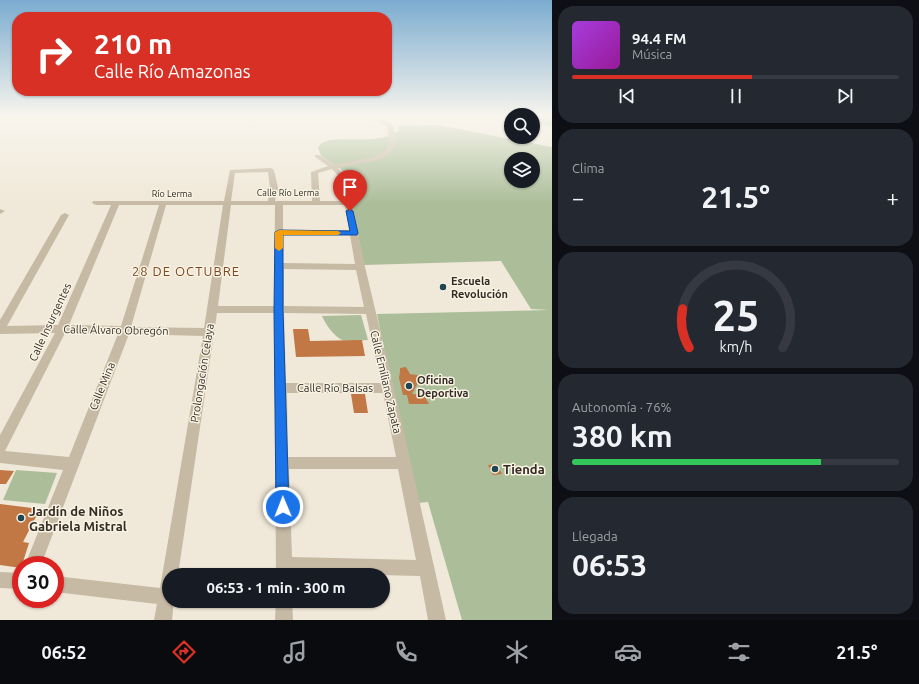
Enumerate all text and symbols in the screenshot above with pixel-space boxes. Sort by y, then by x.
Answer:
icon: right [28,28,80,80]
text: 210 m [94,28,172,59]
text: 94.4 FM [632,30,686,47]
text: Música [632,47,672,61]
text: Calle Río Amazonas [94,61,251,81]
icon: previous [616,85,638,107]
icon: pause [725,85,747,107]
icon: next [834,85,856,107]
map controls [504,108,540,188]
button: search [504,108,540,144]
button: layers [504,152,540,188]
text: Clima [572,161,604,175]
pin [333,170,367,211]
icon: arrive [339,176,361,198]
text: 21.5° [701,180,770,214]
text: − [572,185,584,210]
text: + [887,185,899,210]
street label: Calle Río Lerma [257,188,319,198]
street label: Río Lerma [152,189,192,199]
district label: 28 DE OCTUBRE [132,264,240,278]
place label: Escuela Revolución [451,275,508,300]
street label: Calle Insurgentes [27,281,73,363]
marker: Escuela Revolución [438,282,448,292]
text: 25 [712,292,759,339]
street label: Calle Álvaro Obregón [63,322,169,337]
street label: Prolongación Celaya [188,323,216,423]
street label: Calle Emiliano Zapata [368,329,404,435]
text: km/h [719,339,752,355]
street label: Calle Mina [87,360,117,412]
place label: Oficina Deportiva [417,374,469,399]
marker: Oficina Deportiva [404,381,414,391]
street label: Calle Río Balsas [297,382,373,394]
text: Autonomía · 76% [572,400,671,414]
text: 380 km [572,419,673,453]
place label: Tienda [503,462,545,476]
marker: Tienda [490,464,500,474]
position arrow [262,486,304,528]
place label: Jardín de Niños Gabriela Mistral [29,504,127,533]
marker: Jardín de Niños Gabriela Mistral [16,513,26,523]
text: Llegada [572,529,618,543]
text: 06:53 [572,548,647,582]
speed limit sign: 30 [12,556,64,608]
text: 06:53 · 1 min · 300 m [207,579,345,596]
icon: directions [170,638,198,666]
icon: music [281,638,309,666]
icon: phone [392,638,420,666]
icon: climate [503,638,531,666]
icon: car [614,638,642,666]
icon: filters [725,638,753,666]
text: 06:52 [42,642,87,662]
text: 21.5° [836,642,877,662]

